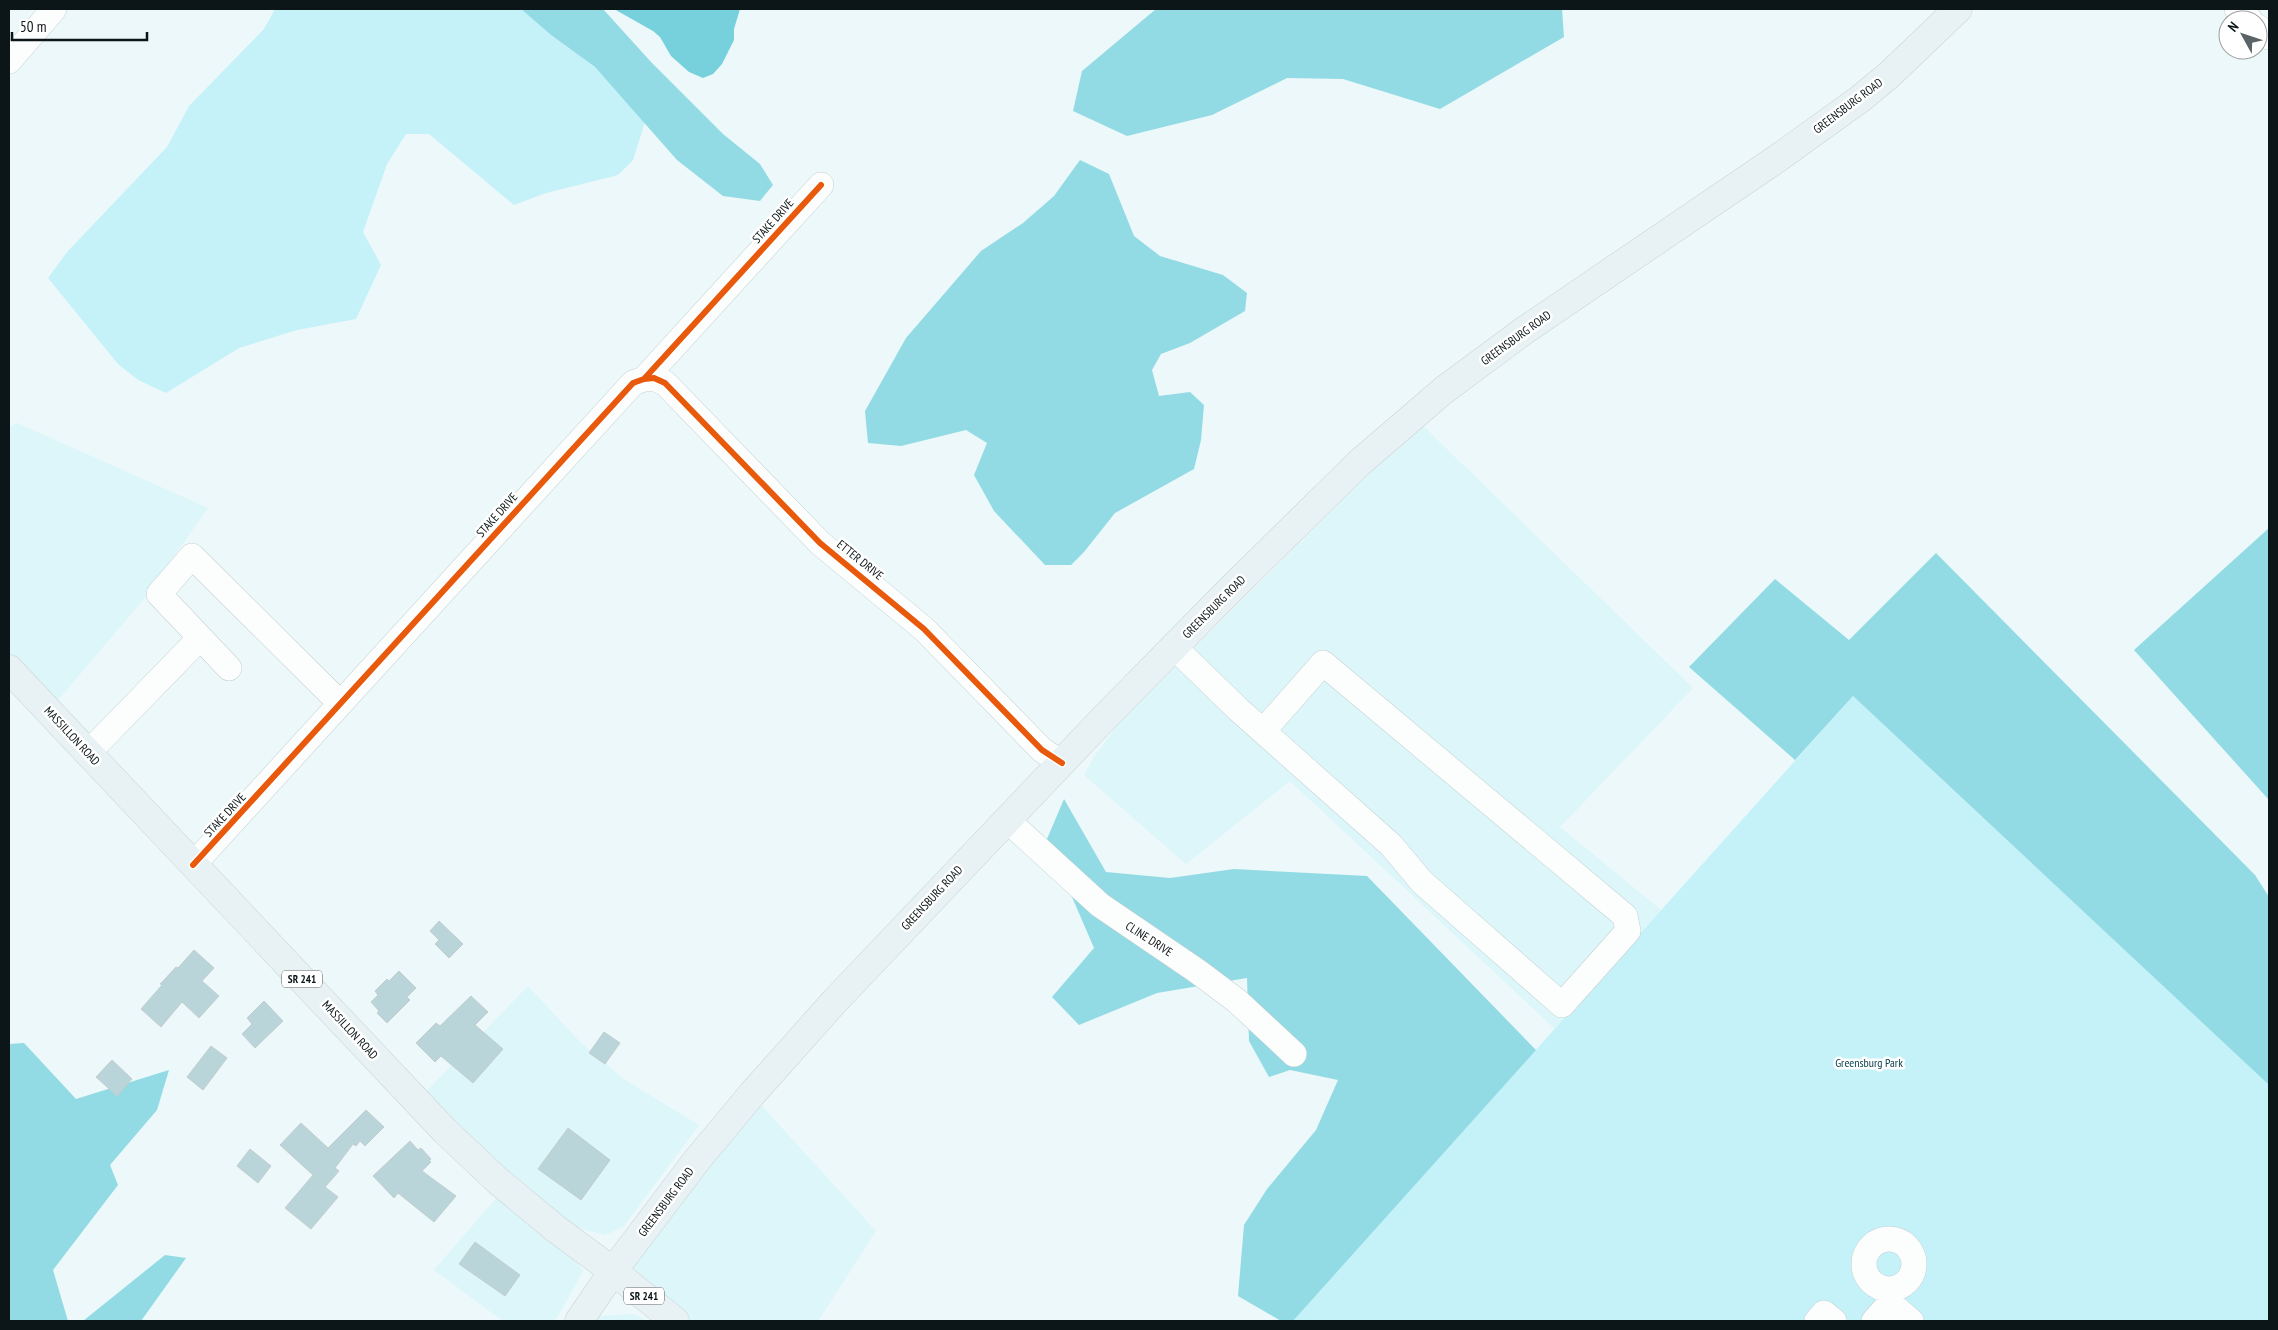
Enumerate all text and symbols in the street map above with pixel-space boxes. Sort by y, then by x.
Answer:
scale bar [12,10,148,42]
north arrow [2218,10,2268,60]
text: 50 m [20,17,46,36]
text: N [2224,18,2242,35]
street label: GREENSBURG ROAD [1810,75,1885,137]
street label: STAKE DRIVE [749,195,796,246]
street label: GREENSBURG ROAD [1478,307,1554,368]
street label: STAKE DRIVE [473,489,520,540]
street label: ETTER DRIVE [834,536,886,583]
street label: GREENSBURG ROAD [1179,572,1248,641]
street label: MASSILLON ROAD [41,703,103,768]
street label: STAKE DRIVE [201,790,249,840]
street label: GREENSBURG ROAD [898,862,965,933]
street label: CLINE DRIVE [1123,918,1176,959]
road number: SR 241 [282,971,322,988]
street label: MASSILLON ROAD [319,997,381,1062]
park label: Greensburg Park [1835,1055,1903,1070]
street label: GREENSBURG ROAD [635,1164,697,1239]
road number: SR 241 [624,1288,664,1304]

